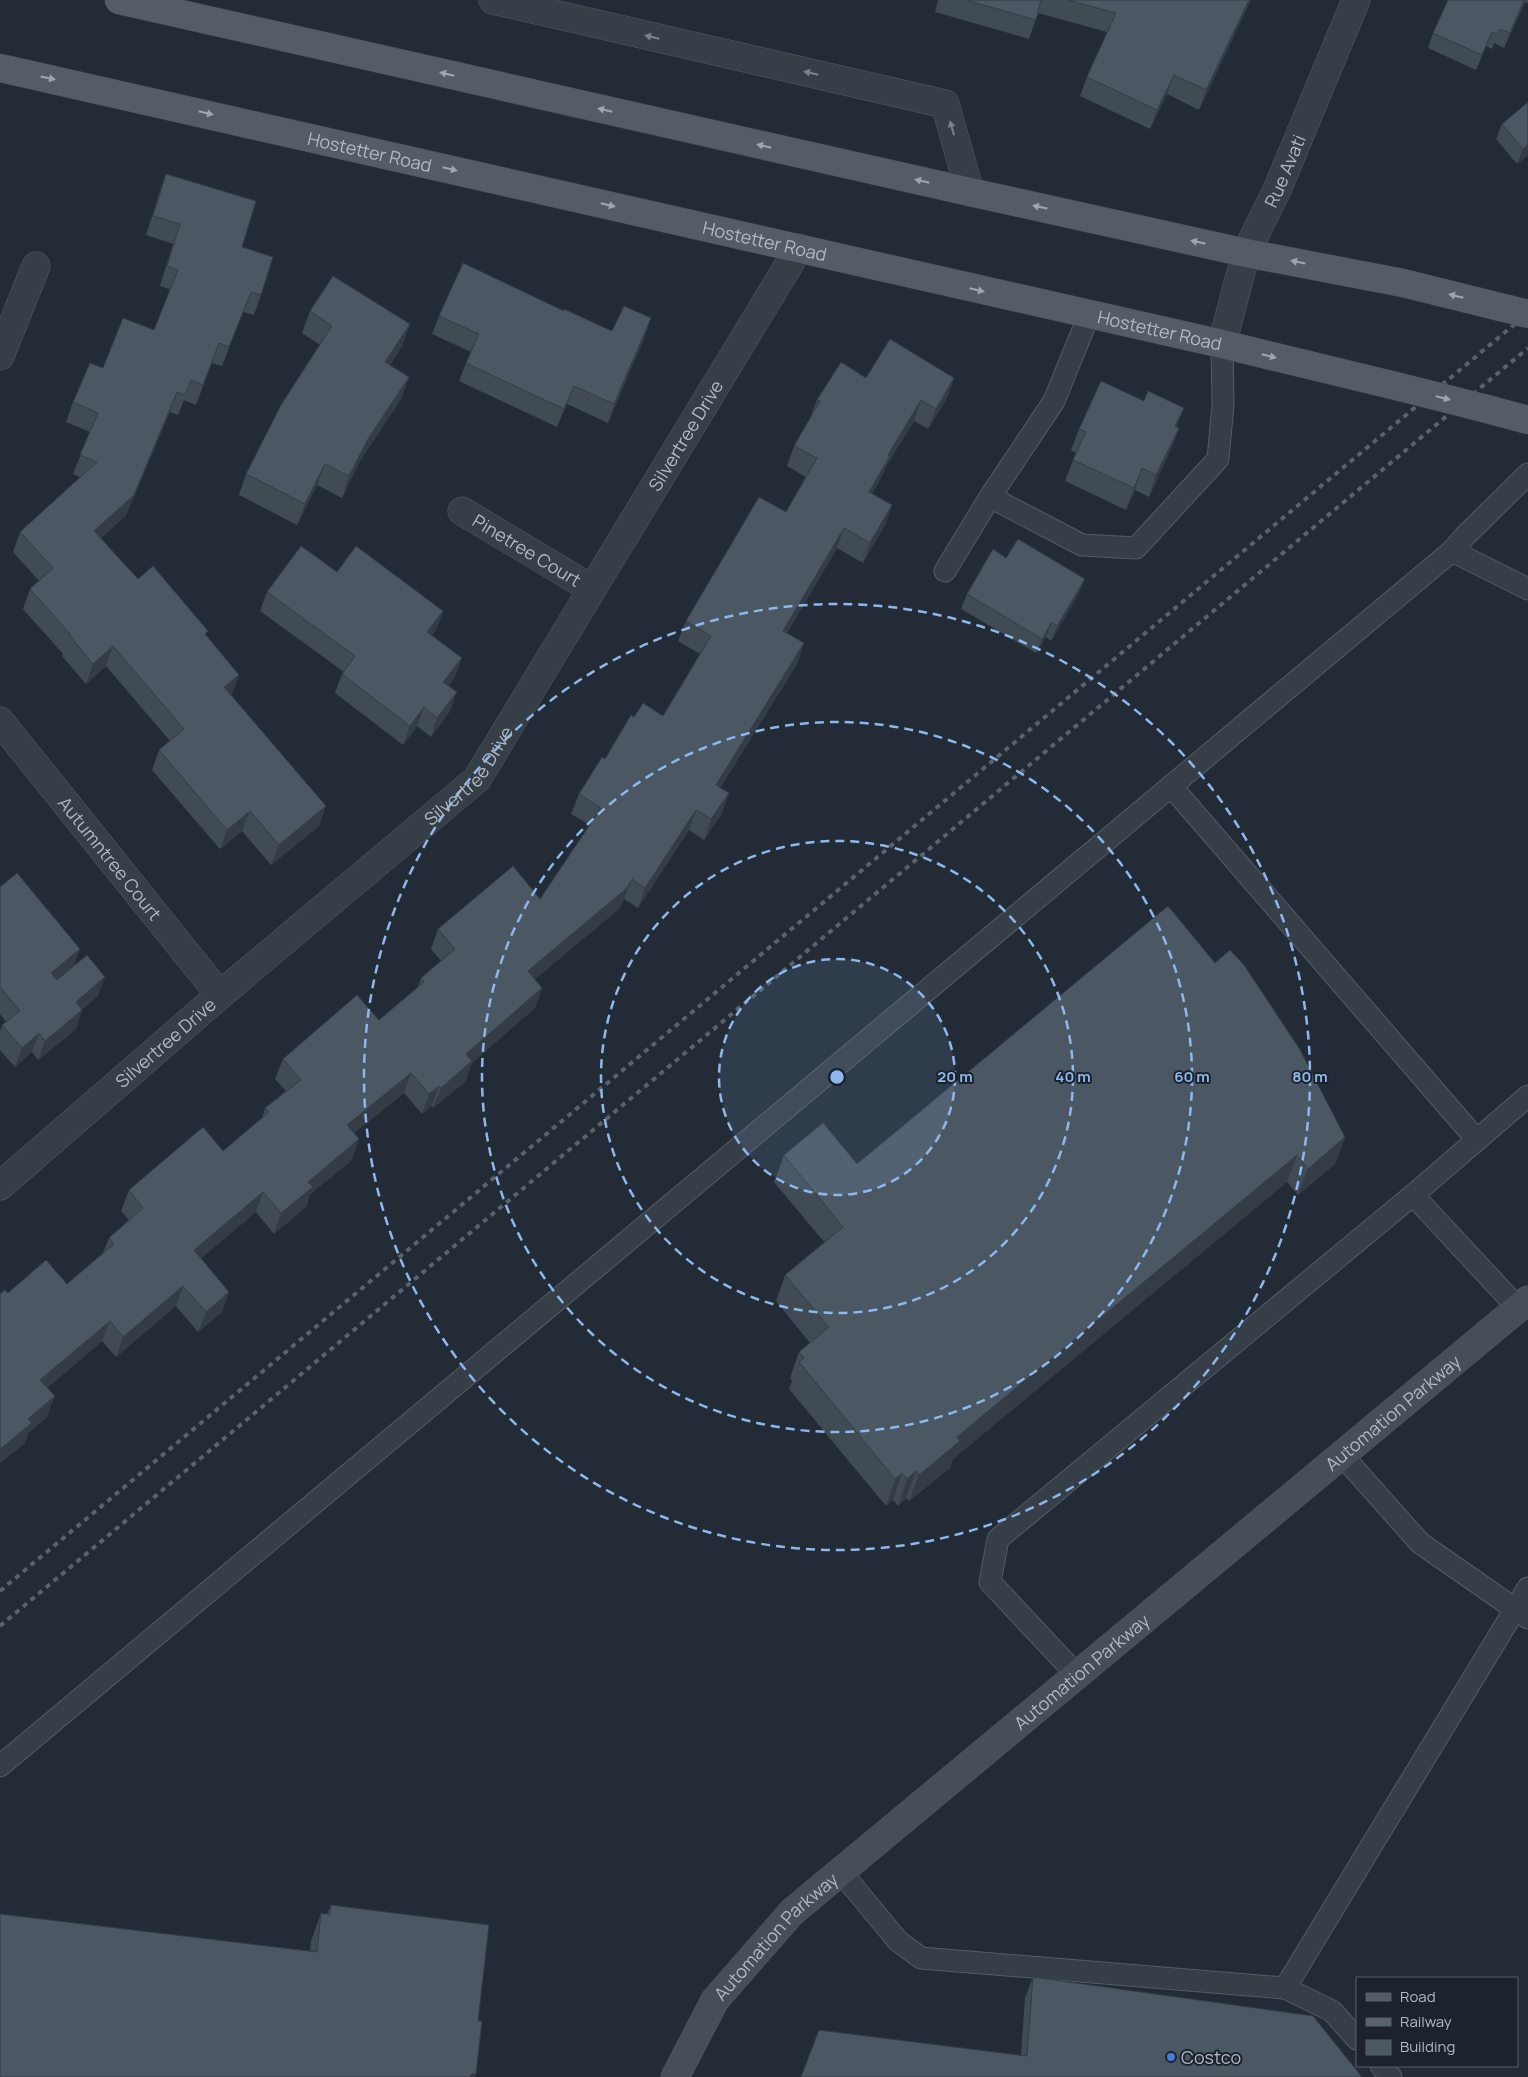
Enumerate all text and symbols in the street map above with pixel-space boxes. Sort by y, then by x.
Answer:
one-way arrow [645,33,660,41]
one-way arrow [803,69,818,77]
one-way arrow [439,70,454,78]
one-way arrow [40,74,55,82]
one-way arrow [598,106,613,114]
one-way arrow [199,109,214,117]
one-way arrow [947,121,955,136]
street label: Hostetter Road [305,126,434,177]
street label: Rue Avati [1258,131,1311,211]
one-way arrow [755,141,771,149]
one-way arrow [442,165,458,173]
one-way arrow [915,177,930,185]
one-way arrow [601,201,616,209]
one-way arrow [1031,203,1047,211]
street label: Hostetter Road [700,215,829,266]
one-way arrow [1191,238,1206,246]
one-way arrow [1289,258,1305,266]
one-way arrow [969,286,984,294]
one-way arrow [1449,292,1464,300]
street label: Hostetter Road [1095,304,1224,356]
one-way arrow [1261,352,1276,360]
street label: Silvertree Drive [643,375,728,495]
one-way arrow [1436,394,1451,402]
street label: Pinetree Court [469,508,586,592]
street label: Silvertree Drive [419,722,518,831]
street label: Autumntree Court [53,791,167,925]
street label: Silvertree Drive [110,992,221,1093]
text: 20 m [937,1066,973,1087]
text: 40 m [1055,1066,1091,1087]
text: 60 m [1174,1066,1210,1087]
text: 80 m [1292,1066,1328,1087]
centre of rings [828,1068,846,1086]
street label: Automation Parkway [1320,1349,1466,1476]
street label: Automation Parkway [1009,1608,1155,1735]
street label: Automation Parkway [708,1867,843,2005]
legend [1356,1977,1518,2067]
text: Road [1400,1986,1436,2007]
text: Railway [1400,2011,1452,2032]
text: Building [1400,2036,1455,2057]
place label: Costco [1181,2045,1241,2069]
marker: Costco [1165,2051,1177,2063]

